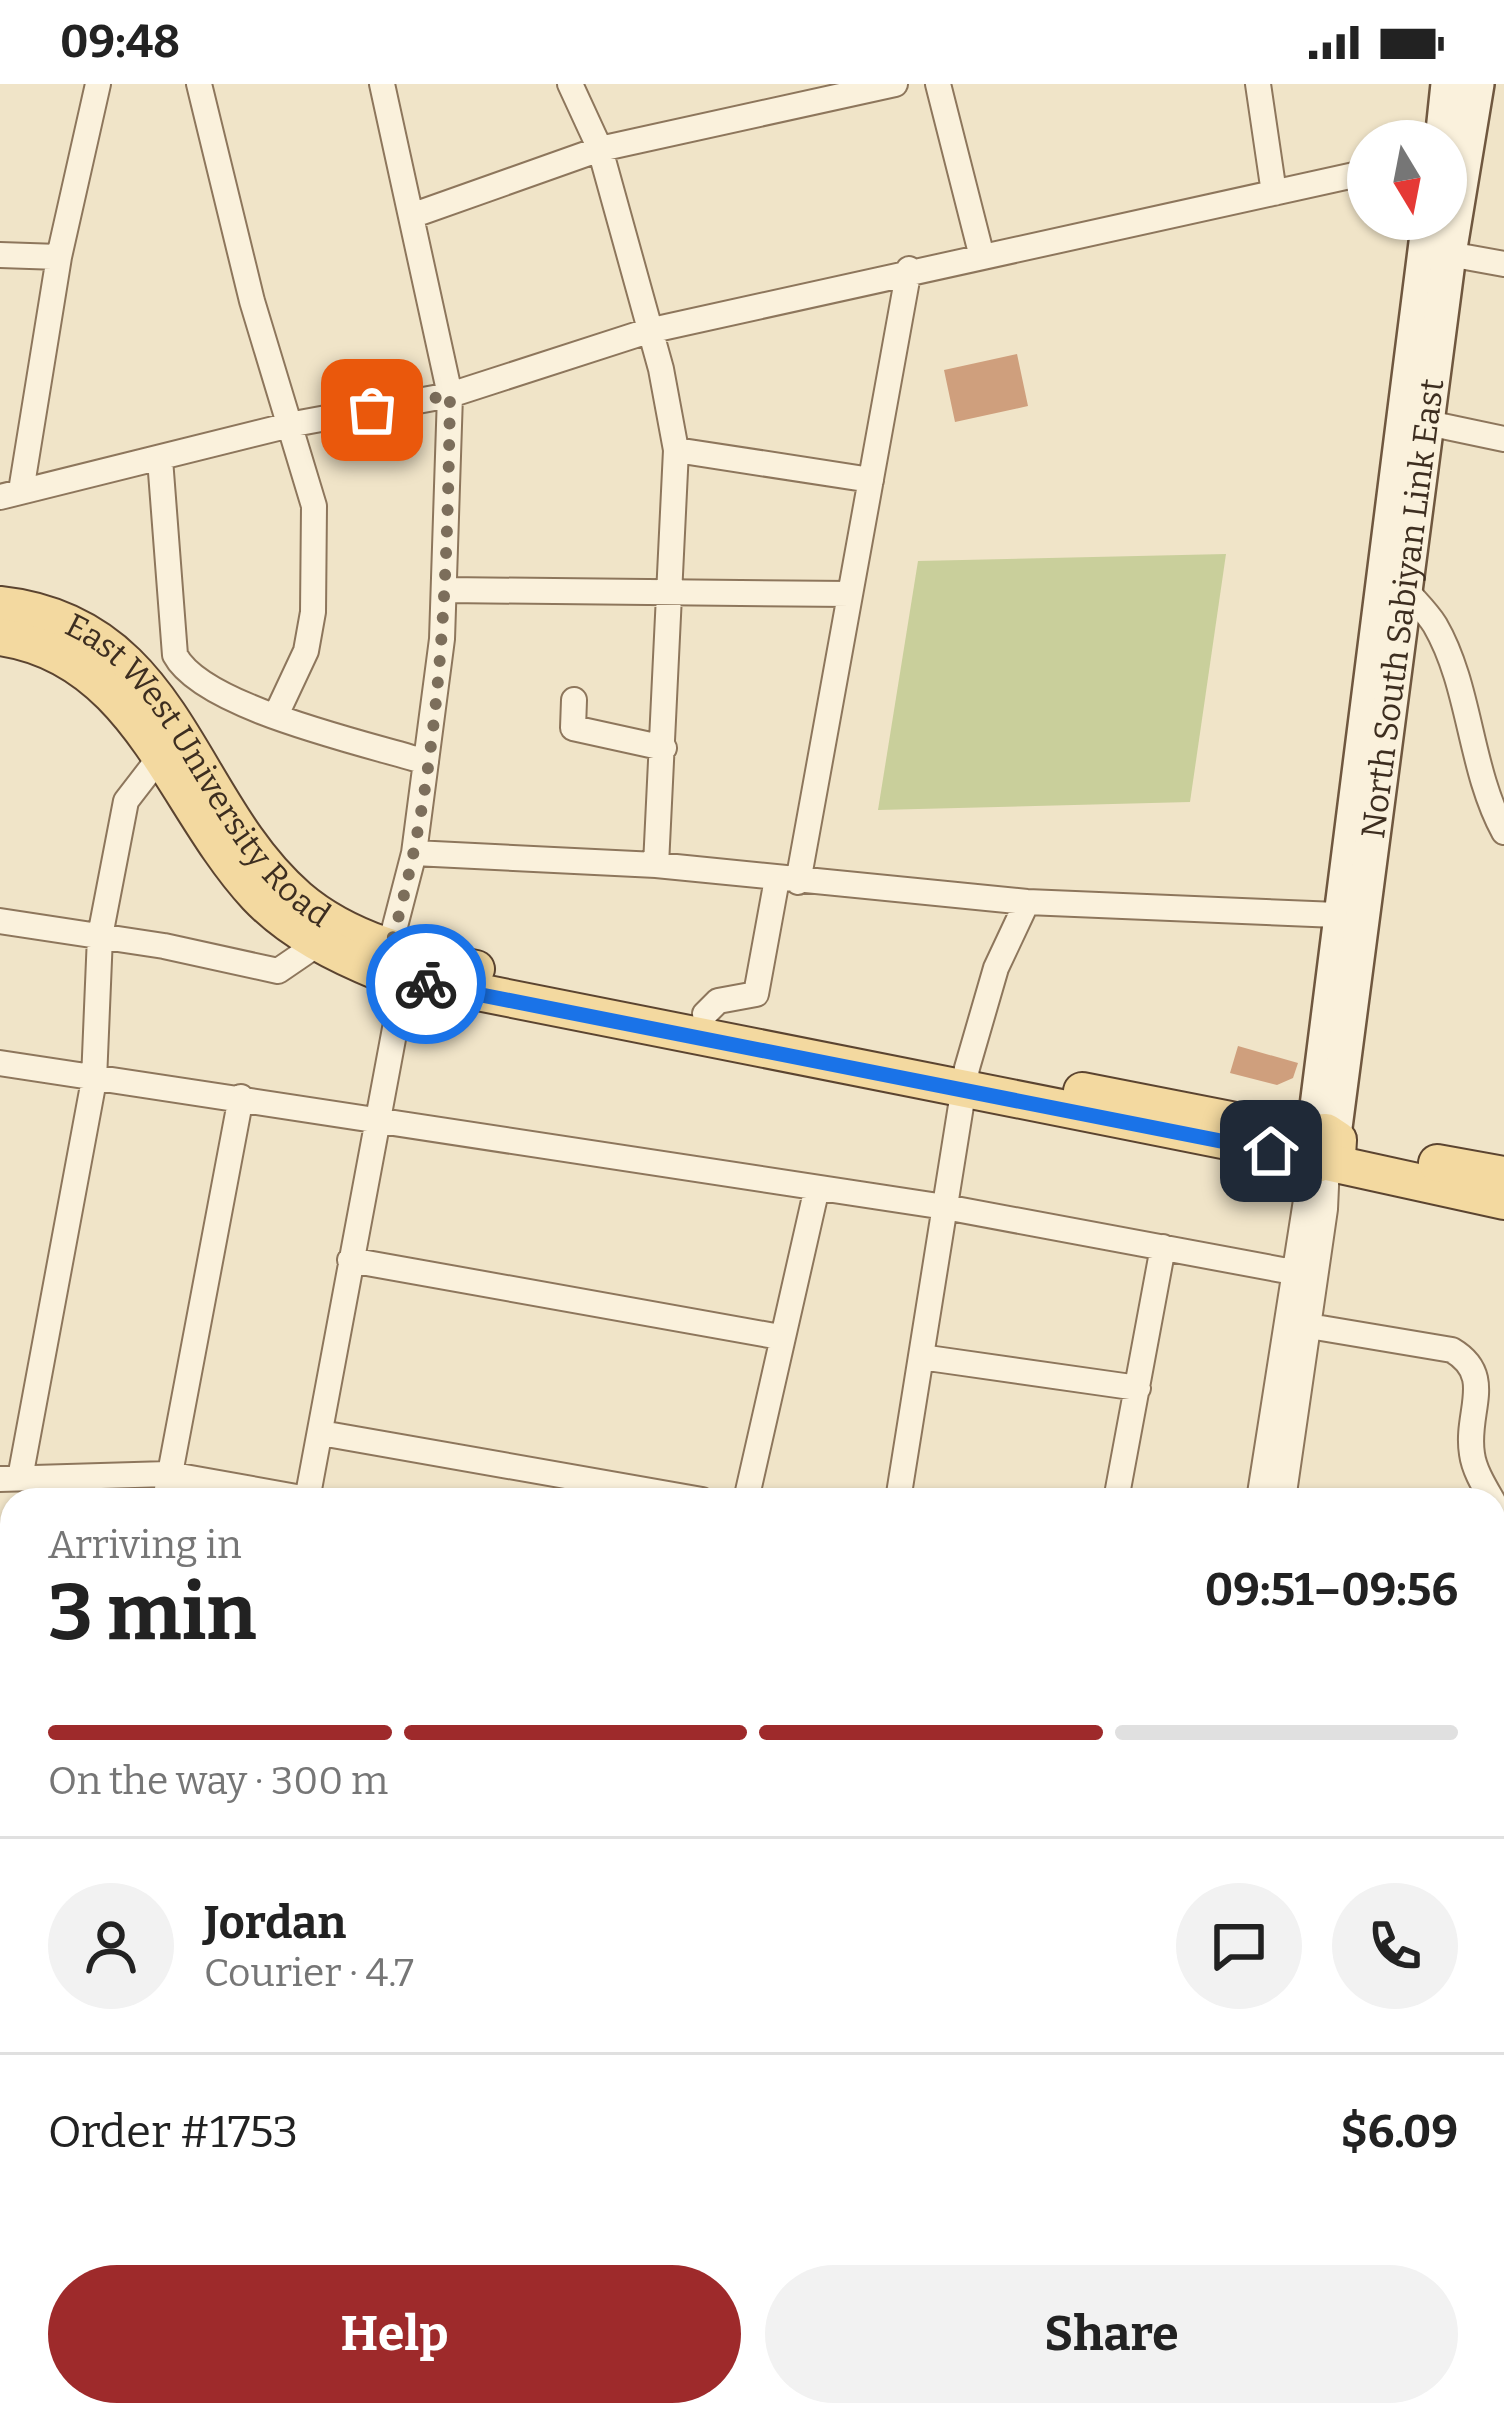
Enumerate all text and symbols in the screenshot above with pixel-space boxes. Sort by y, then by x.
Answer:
text: 09:48 [60,15,180,69]
north arrow [1347,120,1467,240]
map controls [1347,120,1467,240]
pin [321,359,423,461]
street label: North South Sabiyan Link East [1353,376,1453,841]
icon: bag [339,377,405,443]
street label: East West University Road [59,605,338,936]
courier [366,924,486,1044]
icon: bike [393,951,459,1017]
pin [1220,1100,1322,1202]
icon: home [1238,1118,1304,1184]
text: Arriving in [48,1522,242,1568]
text: 09:51–09:56 [1205,1563,1458,1617]
text: 3 min [48,1566,256,1660]
text: On the way · 300 m [48,1758,388,1804]
button: person [48,1883,174,2009]
button: chat [1176,1883,1302,2009]
button: phone [1332,1883,1458,2009]
text: Jordan [204,1896,346,1950]
text: Courier · 4.7 [204,1950,414,1996]
text: Order #1753 [48,2105,298,2159]
text: $6.09 [1340,2105,1458,2159]
button: Help [48,2265,741,2403]
button: Share [765,2265,1458,2403]

